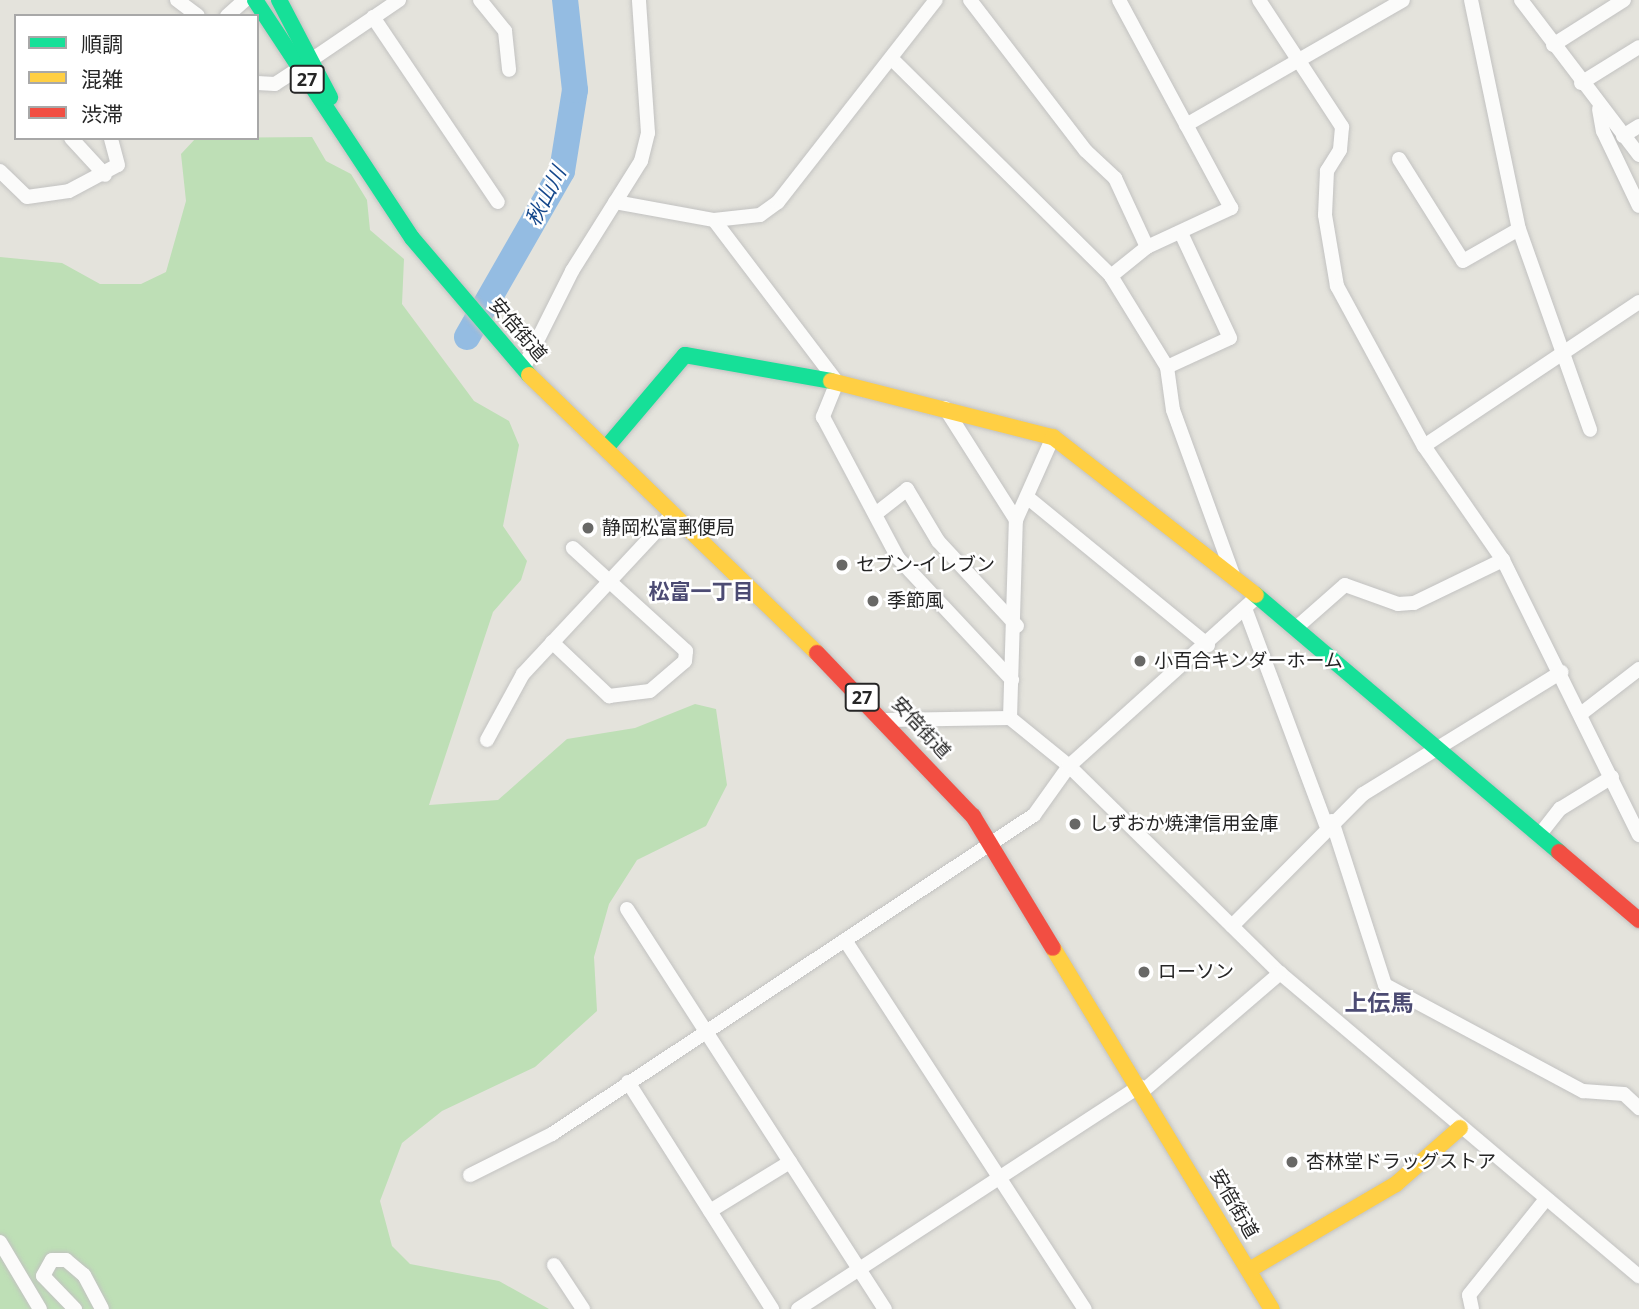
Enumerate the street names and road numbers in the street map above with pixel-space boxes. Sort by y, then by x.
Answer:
road number: 27 [290,64,324,94]
street label: 安倍街道 [484,294,552,366]
road number: 27 [844,682,880,712]
street label: 安倍街道 [887,692,955,764]
street label: 安倍街道 [1205,1165,1263,1243]

